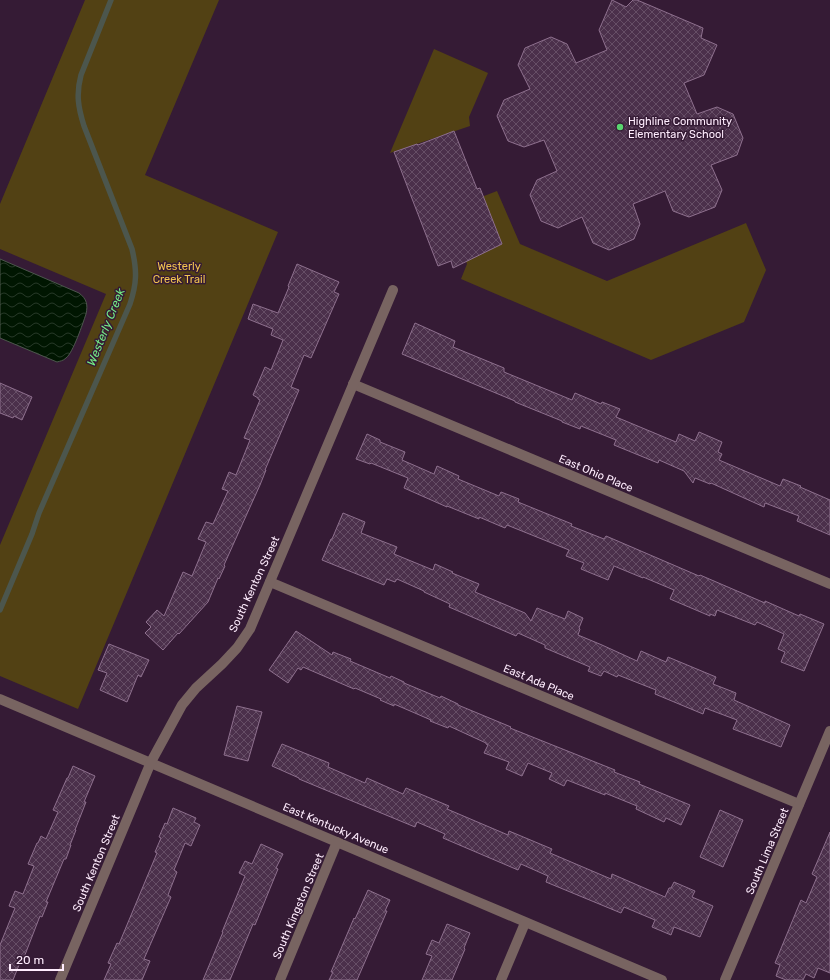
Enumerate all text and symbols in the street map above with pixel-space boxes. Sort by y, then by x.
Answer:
place label: Highline Community Elementary School [628,115,732,141]
marker: Highline Community Elementary School [615,122,625,132]
park label: Westerly Creek Trail [153,260,205,286]
water label: Westerly Creek [84,285,128,368]
street label: East Ohio Place [557,452,635,495]
street label: South Kenton Street [227,534,283,634]
street label: East Ada Place [501,662,576,703]
street label: East Kentucky Avenue [281,800,391,857]
street label: South Lima Street [743,805,792,896]
street label: South Kenton Street [70,812,123,914]
street label: South Kingston Street [270,851,327,961]
scale bar [10,946,63,972]
text: 20 m [16,953,44,967]

